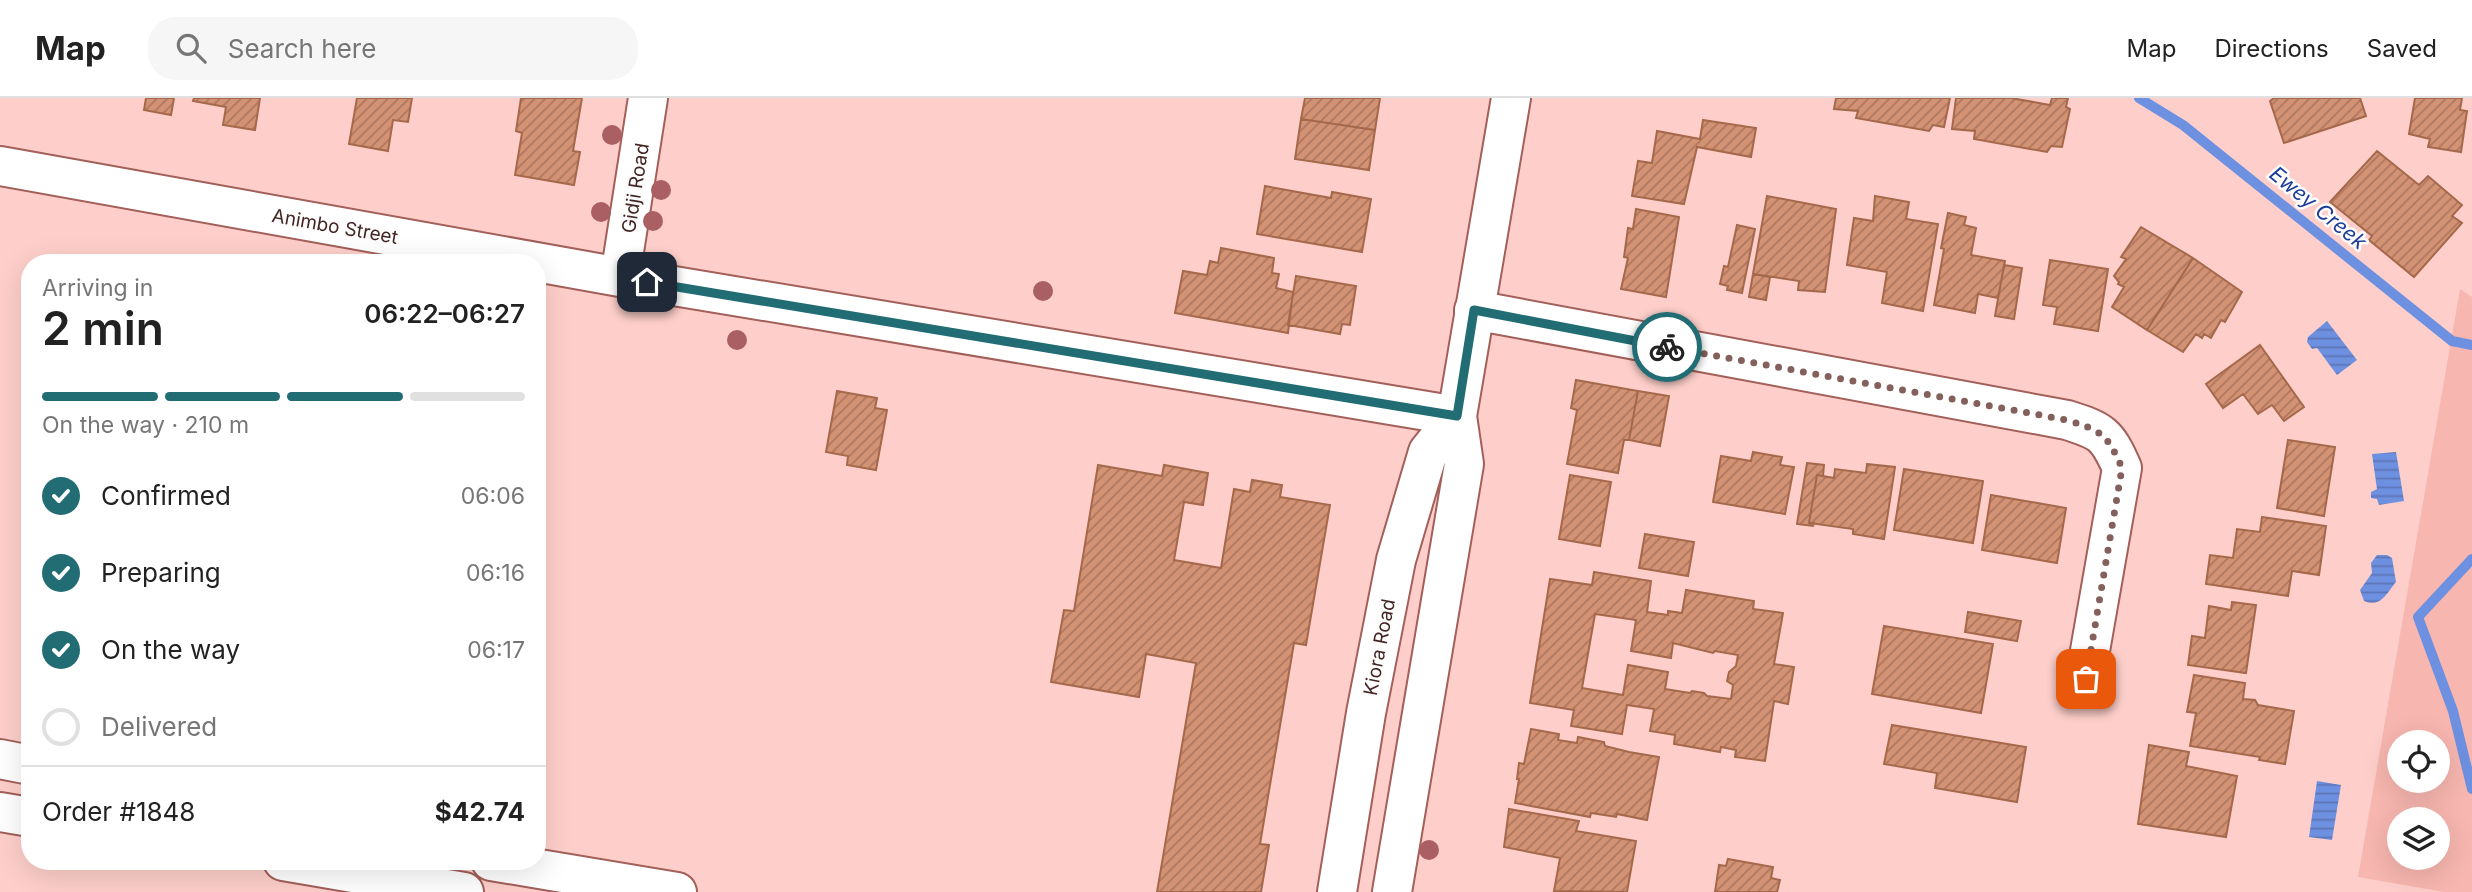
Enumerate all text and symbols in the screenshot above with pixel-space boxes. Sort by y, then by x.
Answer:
search box [148,17,638,80]
text: Map [35,28,106,68]
icon: search [172,29,210,67]
text: Search here [228,33,376,64]
text: Map [2127,34,2176,63]
text: Directions [2214,34,2329,63]
text: Saved [2367,34,2437,63]
street label: Gidji Road [617,141,654,235]
water label: Ewey Creek [2265,161,2372,255]
street label: Animbo Street [270,204,400,249]
pin [617,252,677,312]
icon: home [628,263,666,301]
text: Arriving in [42,274,153,302]
text: 06:22–06:27 [364,298,525,329]
text: 2 min [42,300,164,356]
courier [1632,312,1702,382]
icon: bike [1648,328,1686,366]
text: On the way · 210 m [42,411,249,439]
icon: check [42,477,80,515]
text: Confirmed [101,480,231,511]
text: 06:06 [461,482,525,510]
icon: check [42,554,80,592]
text: Preparing [101,557,221,588]
text: 06:16 [466,559,525,587]
street label: Kiora Road [1359,597,1400,697]
icon: check [42,631,80,669]
text: On the way [101,634,240,665]
text: 06:17 [467,636,525,664]
pin [2056,649,2116,709]
icon: bag [2067,660,2105,698]
text: Delivered [101,711,217,742]
map controls [2387,730,2450,870]
button: locate [2387,730,2450,793]
text: Order #1848 [42,796,195,827]
text: $42.74 [435,796,525,827]
button: layers [2387,807,2450,870]

